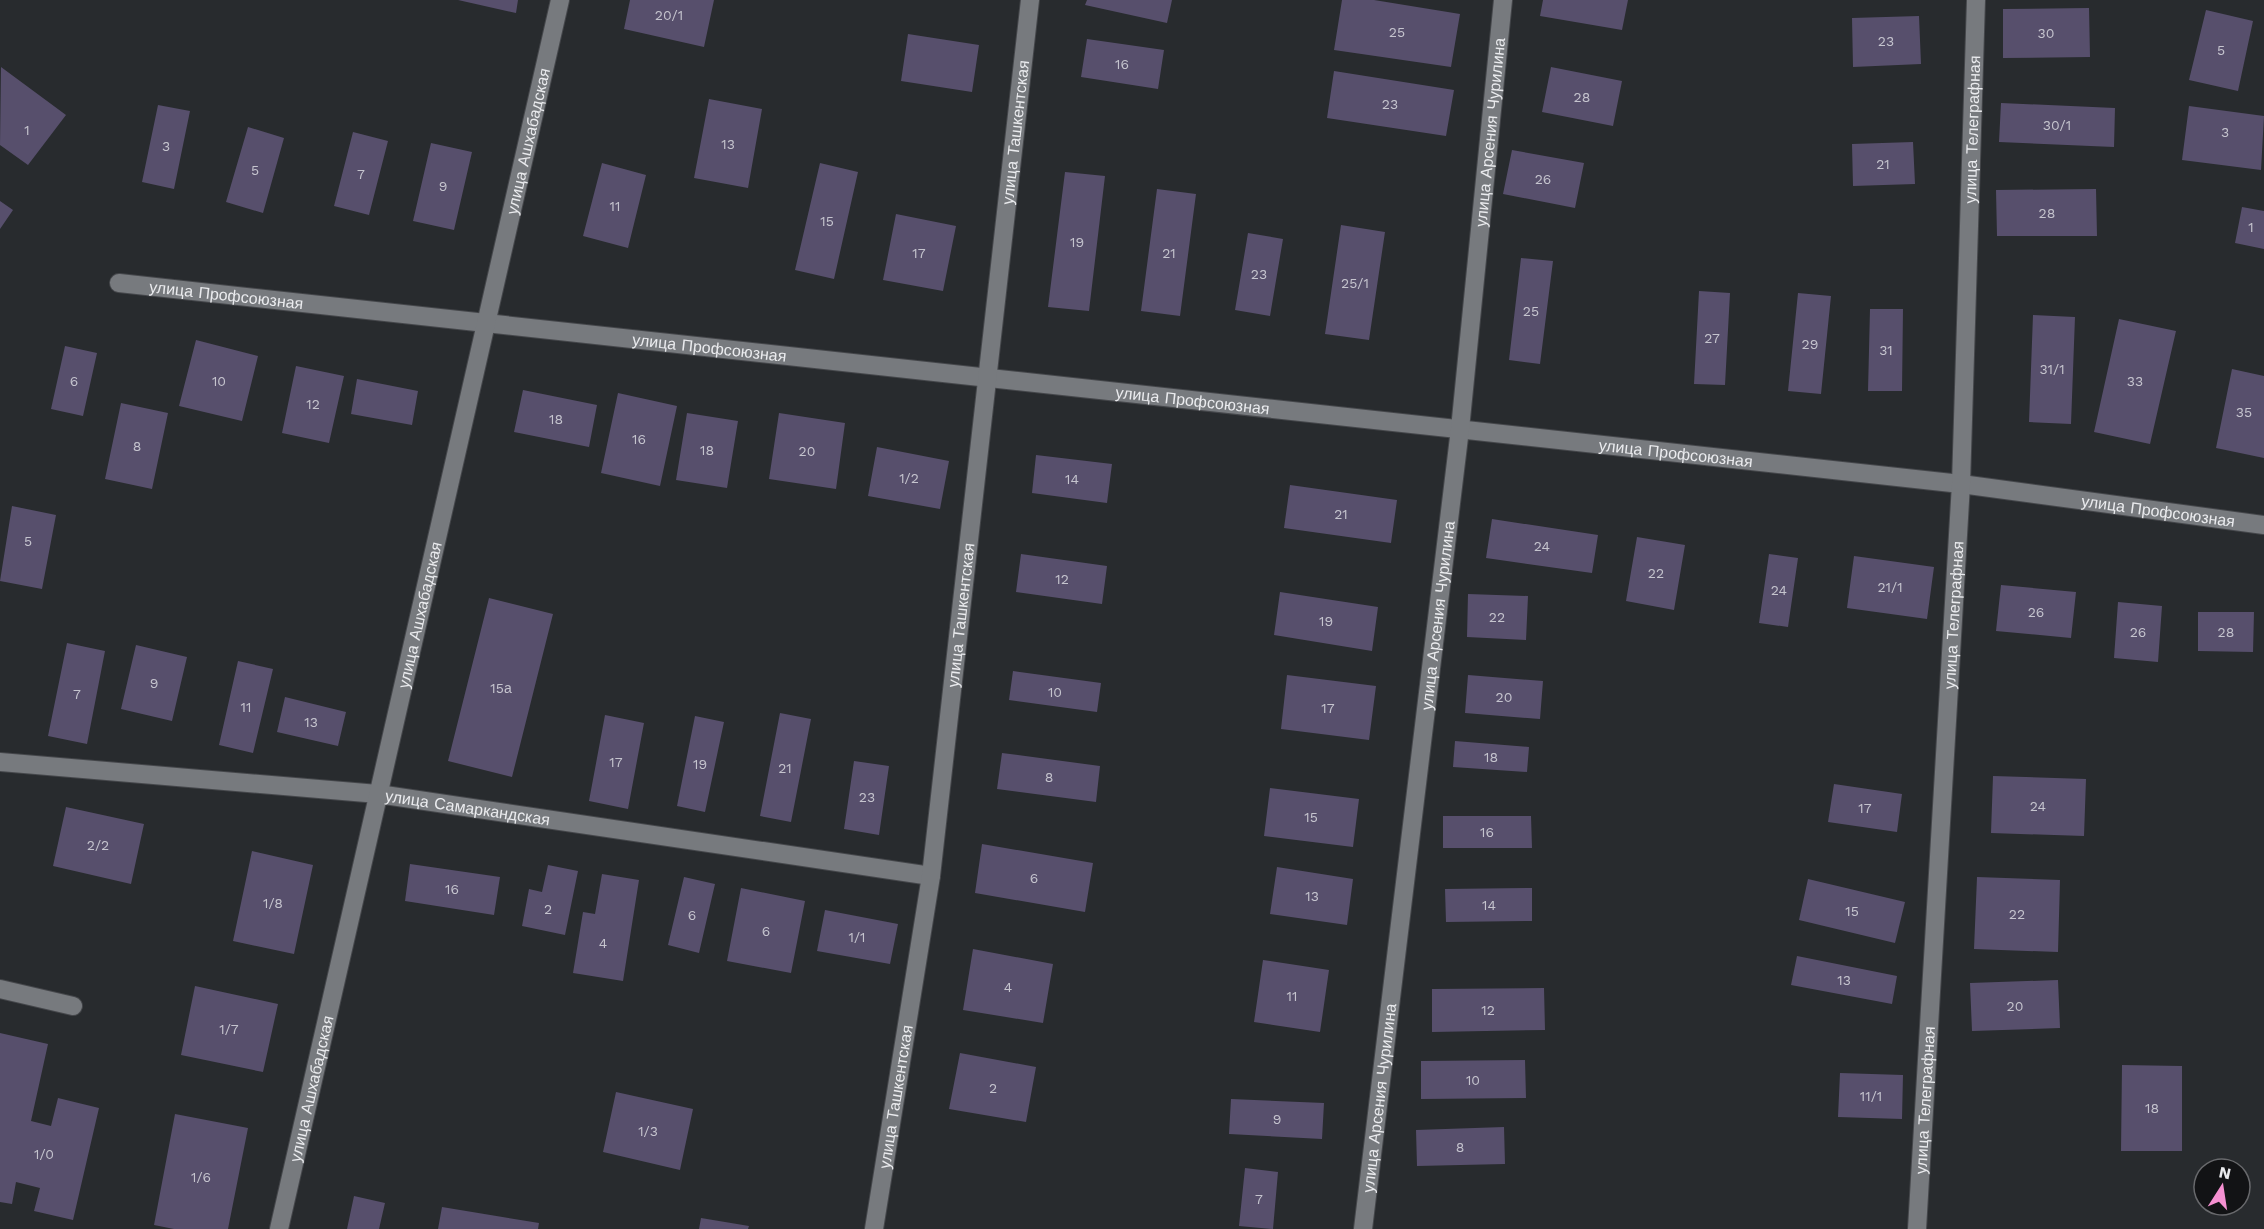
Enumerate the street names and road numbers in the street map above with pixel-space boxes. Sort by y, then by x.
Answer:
street label: улица Арсения Чурилина [1471,37,1509,228]
street label: улица Телеграфная [1961,55,1984,204]
street label: улица Ташкентская [998,59,1033,206]
street label: улица Ашхабадская [502,66,554,216]
street label: улица Профсоюзная [148,277,304,313]
street label: улица Профсоюзная [631,330,787,366]
street label: улица Профсоюзная [1115,383,1271,418]
street label: улица Профсоюзная [1598,436,1754,471]
street label: улица Профсоюзная [2080,491,2236,531]
street label: улица Арсения Чурилина [1417,520,1459,711]
street label: улица Ашхабадская [394,540,446,690]
street label: улица Телеграфная [1940,541,1968,690]
street label: улица Ташкентская [943,542,979,689]
street label: улица Самаркандская [384,786,551,829]
street label: улица Арсения Чурилина [1359,1002,1400,1194]
street label: улица Ашхабадская [286,1014,338,1164]
street label: улица Ташкентская [875,1024,917,1170]
street label: улица Телеграфная [1911,1026,1939,1175]

